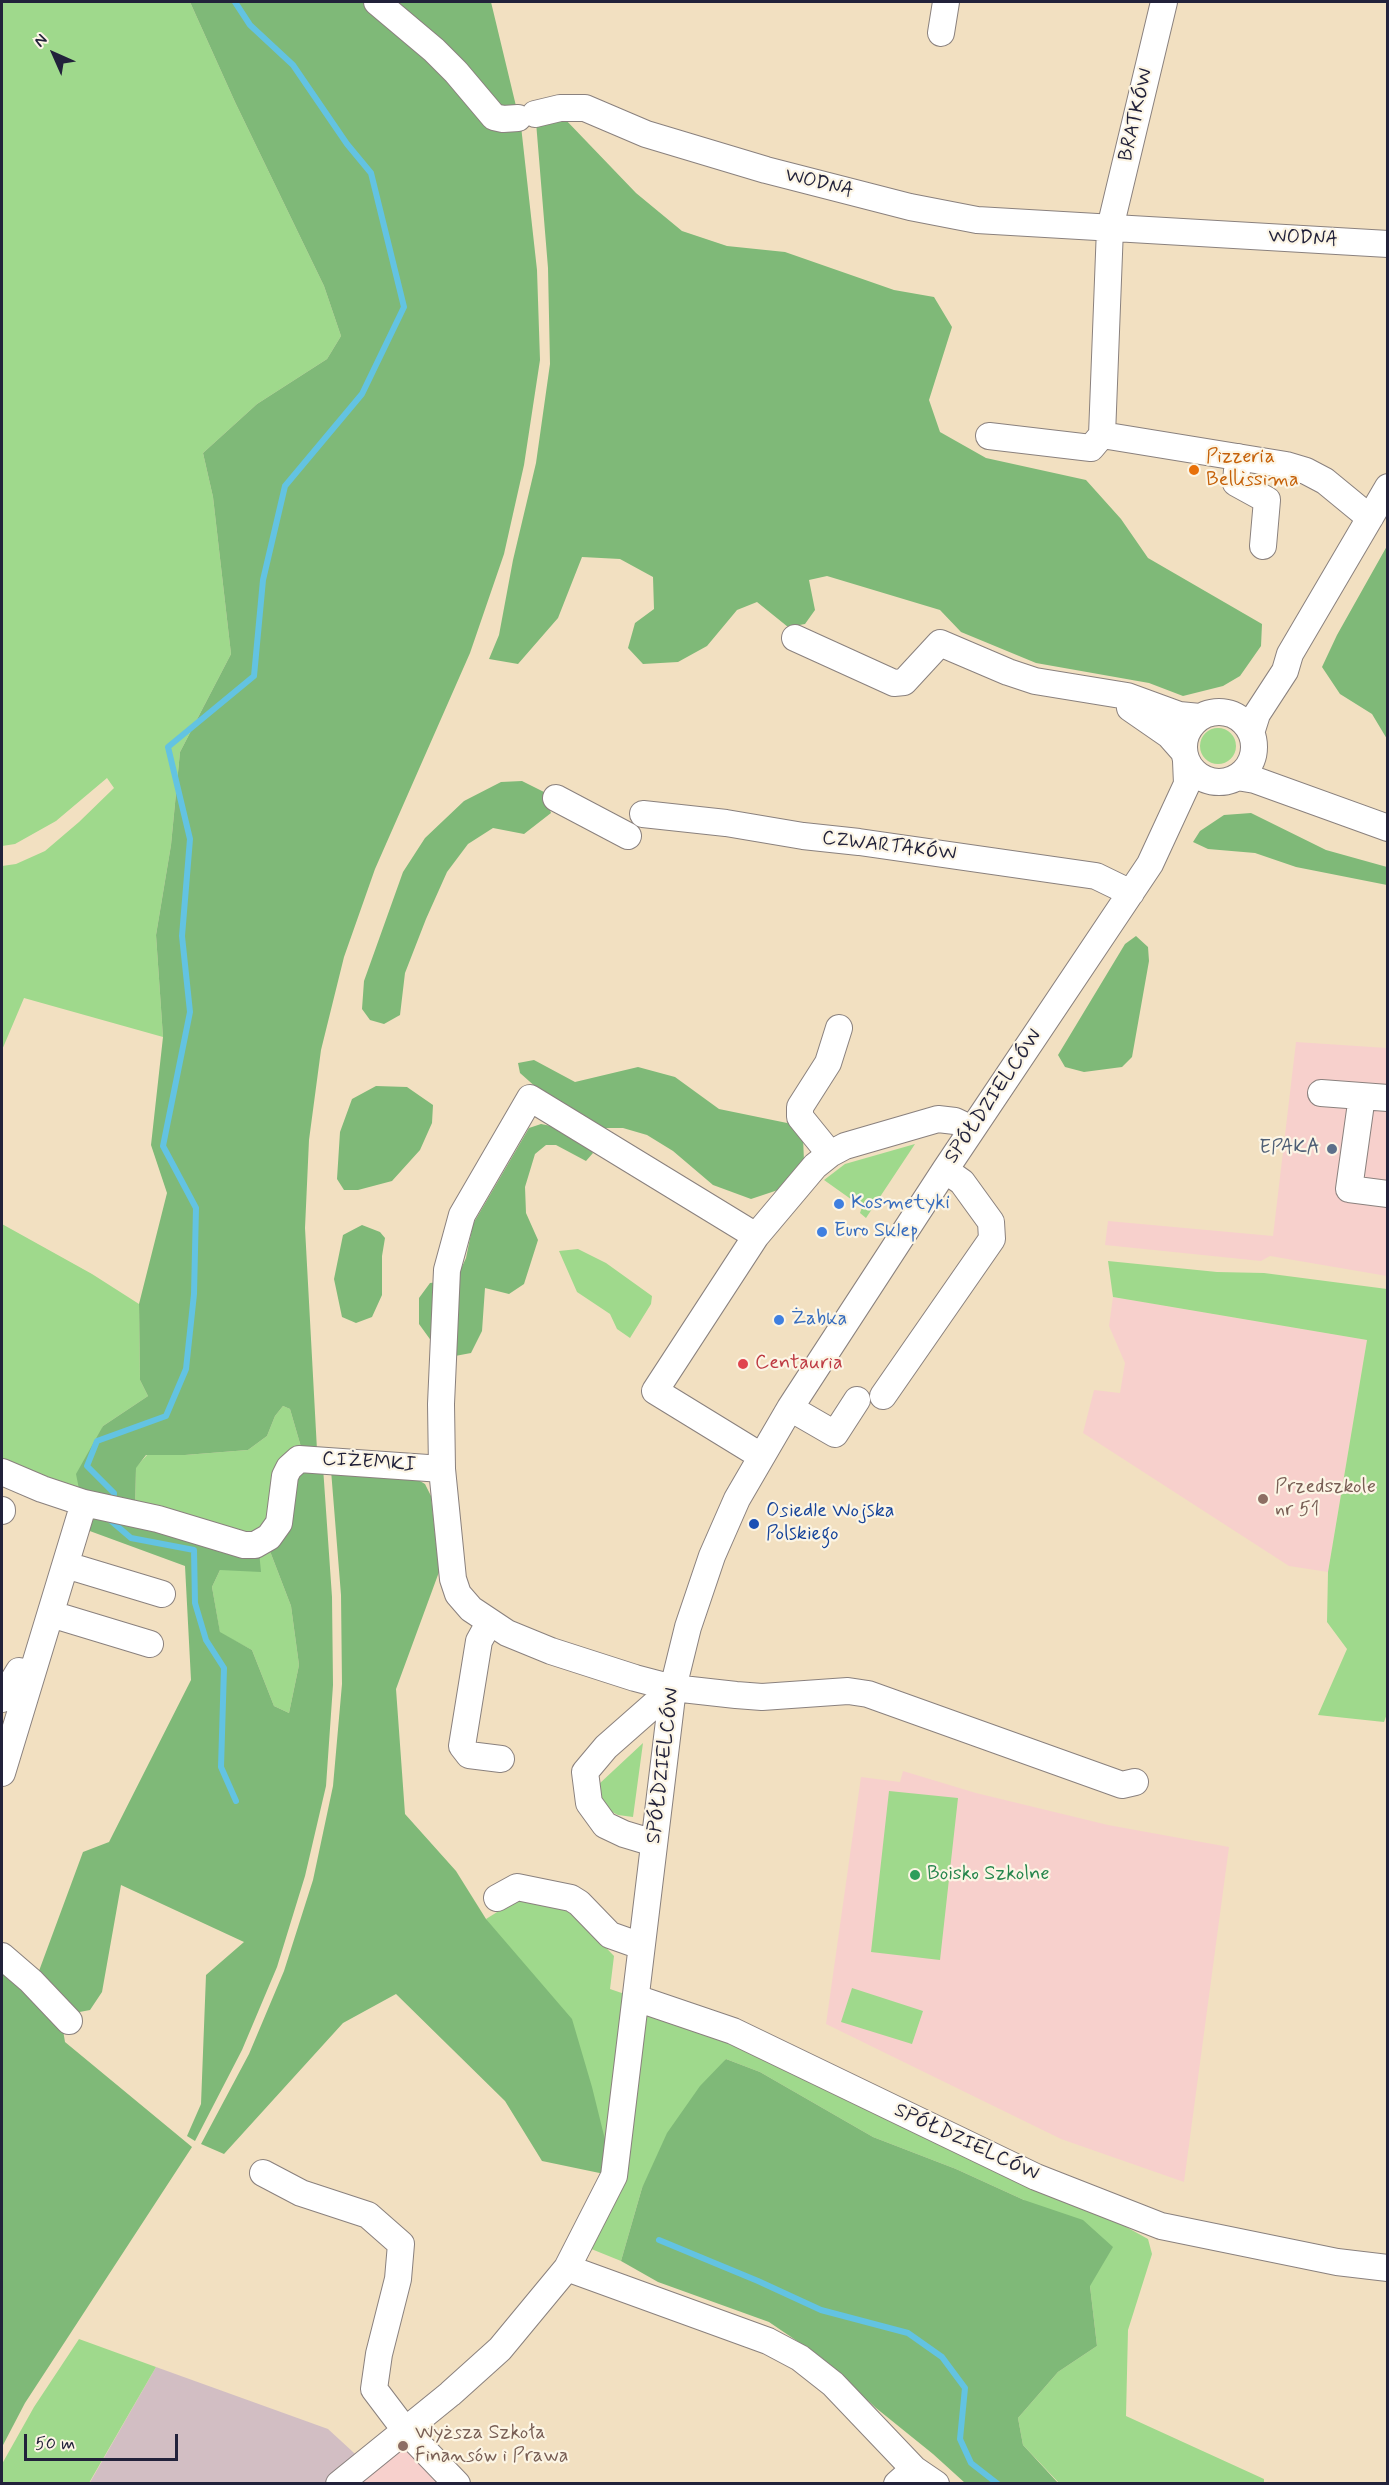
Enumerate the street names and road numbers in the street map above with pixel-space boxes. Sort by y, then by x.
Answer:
street label: BRATKÓW [1115,66,1159,164]
street label: WODNA [782,164,856,204]
street label: WODNA [1268,225,1338,253]
street label: CZWARTAKÓW [821,827,957,867]
street label: SPÓŁDZIELCÓW [940,1025,1048,1169]
street label: CIŻEMKI [321,1448,417,1478]
street label: SPÓŁDZIELCÓW [643,1687,685,1845]
street label: SPÓŁDZIELCÓW [890,2099,1042,2187]

